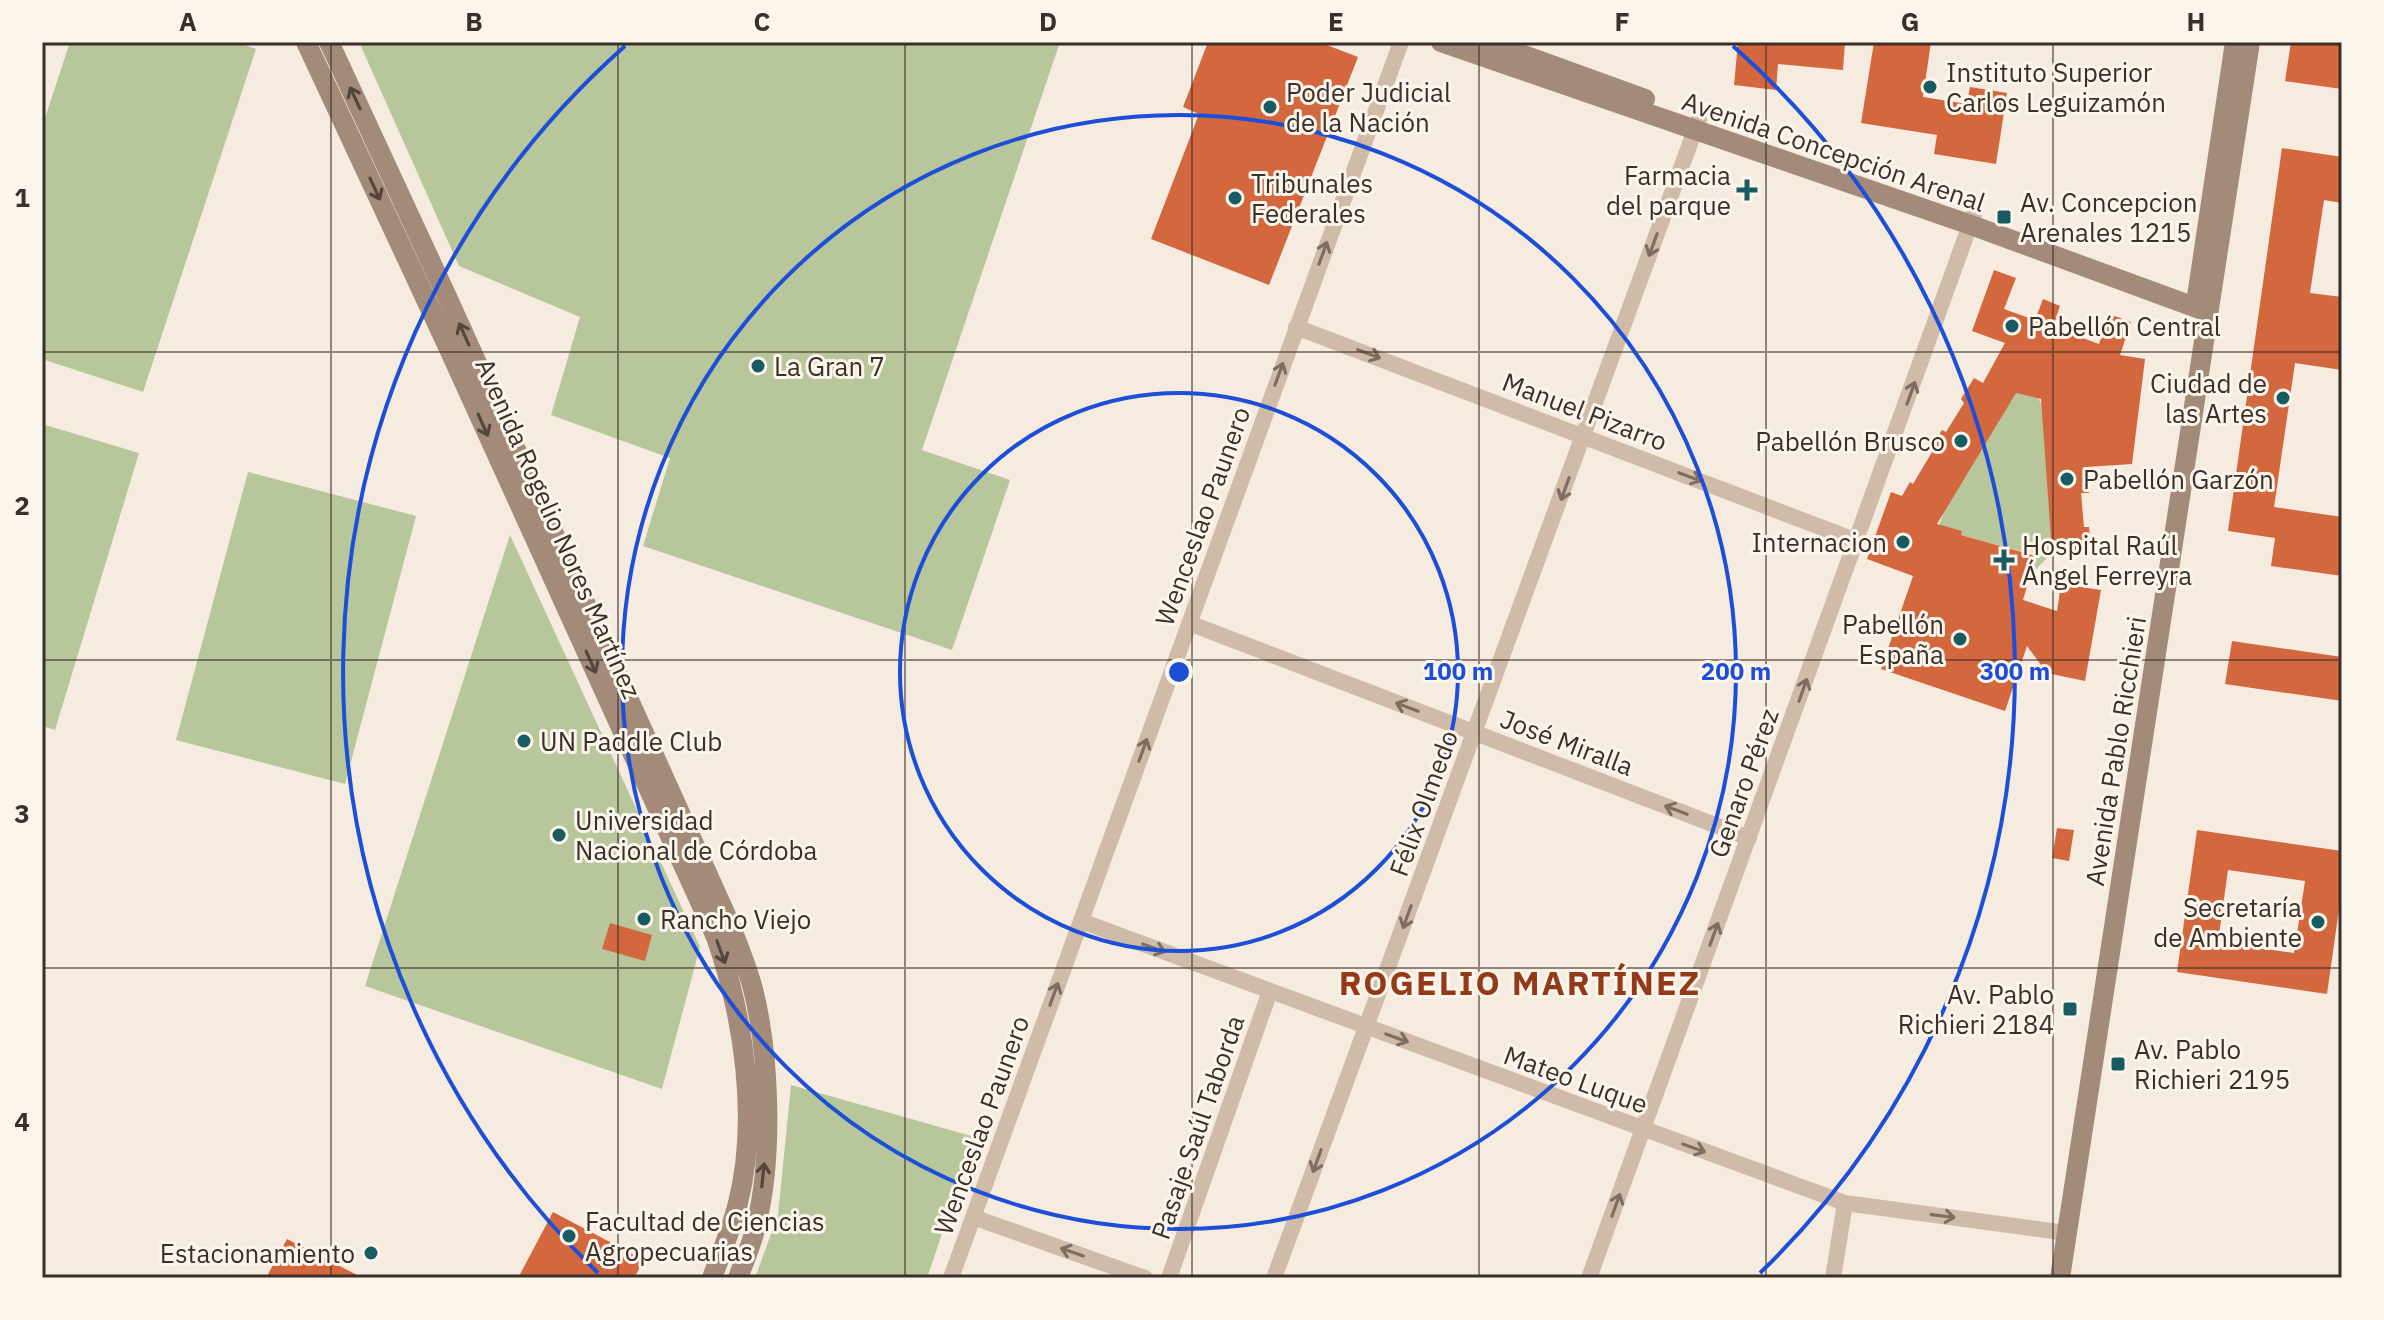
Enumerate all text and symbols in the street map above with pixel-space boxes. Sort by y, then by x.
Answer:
text: A [179,4,197,38]
text: B [465,4,483,38]
text: C [754,4,771,38]
text: D [1039,4,1057,38]
text: E [1328,4,1344,38]
text: F [1614,4,1630,38]
text: G [1901,4,1919,38]
text: H [2187,4,2205,38]
place label: Instituto Superior Carlos Leguizamón [1946,55,2166,119]
place label: Poder Judicial de la Nación [1286,75,1451,139]
marker: Instituto Superior Carlos Leguizamón [1921,78,1939,96]
street label: Avenida Concepción Arenal [1678,83,1990,219]
one-way arrow [347,86,362,110]
marker: Poder Judicial de la Nación [1261,98,1279,116]
place label: Farmacia del parque [1606,158,1731,222]
place label: Tribunales Federales [1251,166,1373,230]
one-way arrow [368,176,383,201]
text: 1 [14,180,30,214]
marker: Farmacia del parque [1738,181,1756,199]
place label: Av. Concepcion Arenales 1215 [2020,185,2198,249]
marker: Tribunales Federales [1226,189,1244,207]
marker: Av. Concepcion Arenales 1215 [1995,208,2013,226]
one-way arrow [1645,232,1659,257]
one-way arrow [1317,242,1331,266]
place label: Pabellón Central [2028,309,2221,343]
marker: Pabellón Central [2003,317,2021,335]
one-way arrow [456,322,471,346]
one-way arrow [1356,348,1381,362]
place label: La Gran 7 [774,349,885,383]
street label: Avenida Rogelio Nores Martínez [468,353,650,703]
marker: La Gran 7 [749,357,767,375]
one-way arrow [1273,362,1287,386]
street label: Manuel Pizarro [1498,364,1672,458]
place label: Ciudad de las Artes [2150,366,2267,430]
one-way arrow [1904,380,1919,405]
marker: Ciudad de las Artes [2274,389,2292,407]
street label: Wenceslao Paunero [1147,402,1257,630]
one-way arrow [477,412,492,437]
place label: Pabellón Brusco [1755,424,1945,458]
marker: Pabellón Brusco [1952,432,1970,450]
place label: Pabellón Garzón [2083,462,2274,496]
marker: Pabellón Garzón [2058,470,2076,488]
one-way arrow [1677,471,1702,485]
one-way arrow [1557,477,1571,501]
text: 2 [14,488,30,522]
place label: Internacion [1751,525,1887,559]
place label: Hospital Raúl Ángel Ferreyra [2022,528,2192,592]
marker: Internacion [1894,533,1912,551]
marker: Hospital Raúl Ángel Ferreyra [1993,549,2015,571]
place label: Pabellón España [1842,607,1944,671]
street label: Avenida Pablo Ricchieri [2077,614,2153,888]
marker: Pabellón España [1951,630,1969,648]
one-way arrow [584,649,599,674]
text: 100 m [1423,655,1493,687]
text: 200 m [1701,655,1771,687]
text: 300 m [1980,655,2050,687]
centre of rings [1165,658,1193,686]
one-way arrow [1797,678,1811,703]
one-way arrow [1395,699,1420,713]
street label: José Miralla [1496,701,1638,783]
street label: Genaro Pérez [1700,704,1786,862]
place label: UN Paddle Club [540,724,722,758]
street label: Félix Olmedo [1381,725,1465,881]
marker: UN Paddle Club [515,732,533,750]
one-way arrow [1136,737,1151,762]
text: 3 [14,796,30,830]
one-way arrow [1664,802,1689,816]
place label: Universidad Nacional de Córdoba [575,803,818,867]
marker: Universidad Nacional de Córdoba [550,826,568,844]
place label: Secretaría de Ambiente [2153,890,2302,954]
place label: Rancho Viejo [660,902,811,936]
one-way arrow [1399,904,1413,929]
marker: Rancho Viejo [635,910,653,928]
marker: Secretaría de Ambiente [2309,913,2327,931]
one-way arrow [1708,922,1722,947]
one-way arrow [715,939,729,964]
one-way arrow [1141,942,1166,956]
district label: ROGELIO MARTÍNEZ [1339,960,1701,1004]
place label: Av. Pablo Richieri 2184 [1898,977,2054,1041]
one-way arrow [1048,982,1062,1007]
marker: Av. Pablo Richieri 2184 [2061,1000,2079,1018]
street label: Pasaje Saúl Taborda [1143,1010,1251,1244]
street label: Wenceslao Paunero [926,1011,1036,1239]
one-way arrow [1385,1032,1410,1047]
place label: Av. Pablo Richieri 2195 [2134,1032,2290,1096]
street label: Mateo Luque [1499,1037,1653,1121]
marker: Av. Pablo Richieri 2195 [2109,1055,2127,1073]
text: 4 [14,1104,30,1138]
one-way arrow [1681,1142,1706,1156]
one-way arrow [1309,1148,1323,1173]
one-way arrow [756,1163,771,1189]
one-way arrow [1609,1193,1624,1218]
place label: Facultad de Ciencias Agropecuarias [585,1204,825,1268]
one-way arrow [1929,1208,1956,1223]
marker: Facultad de Ciencias Agropecuarias [560,1227,578,1245]
place label: Estacionamiento [160,1236,355,1270]
marker: Estacionamiento [362,1244,380,1262]
one-way arrow [1060,1244,1084,1258]

